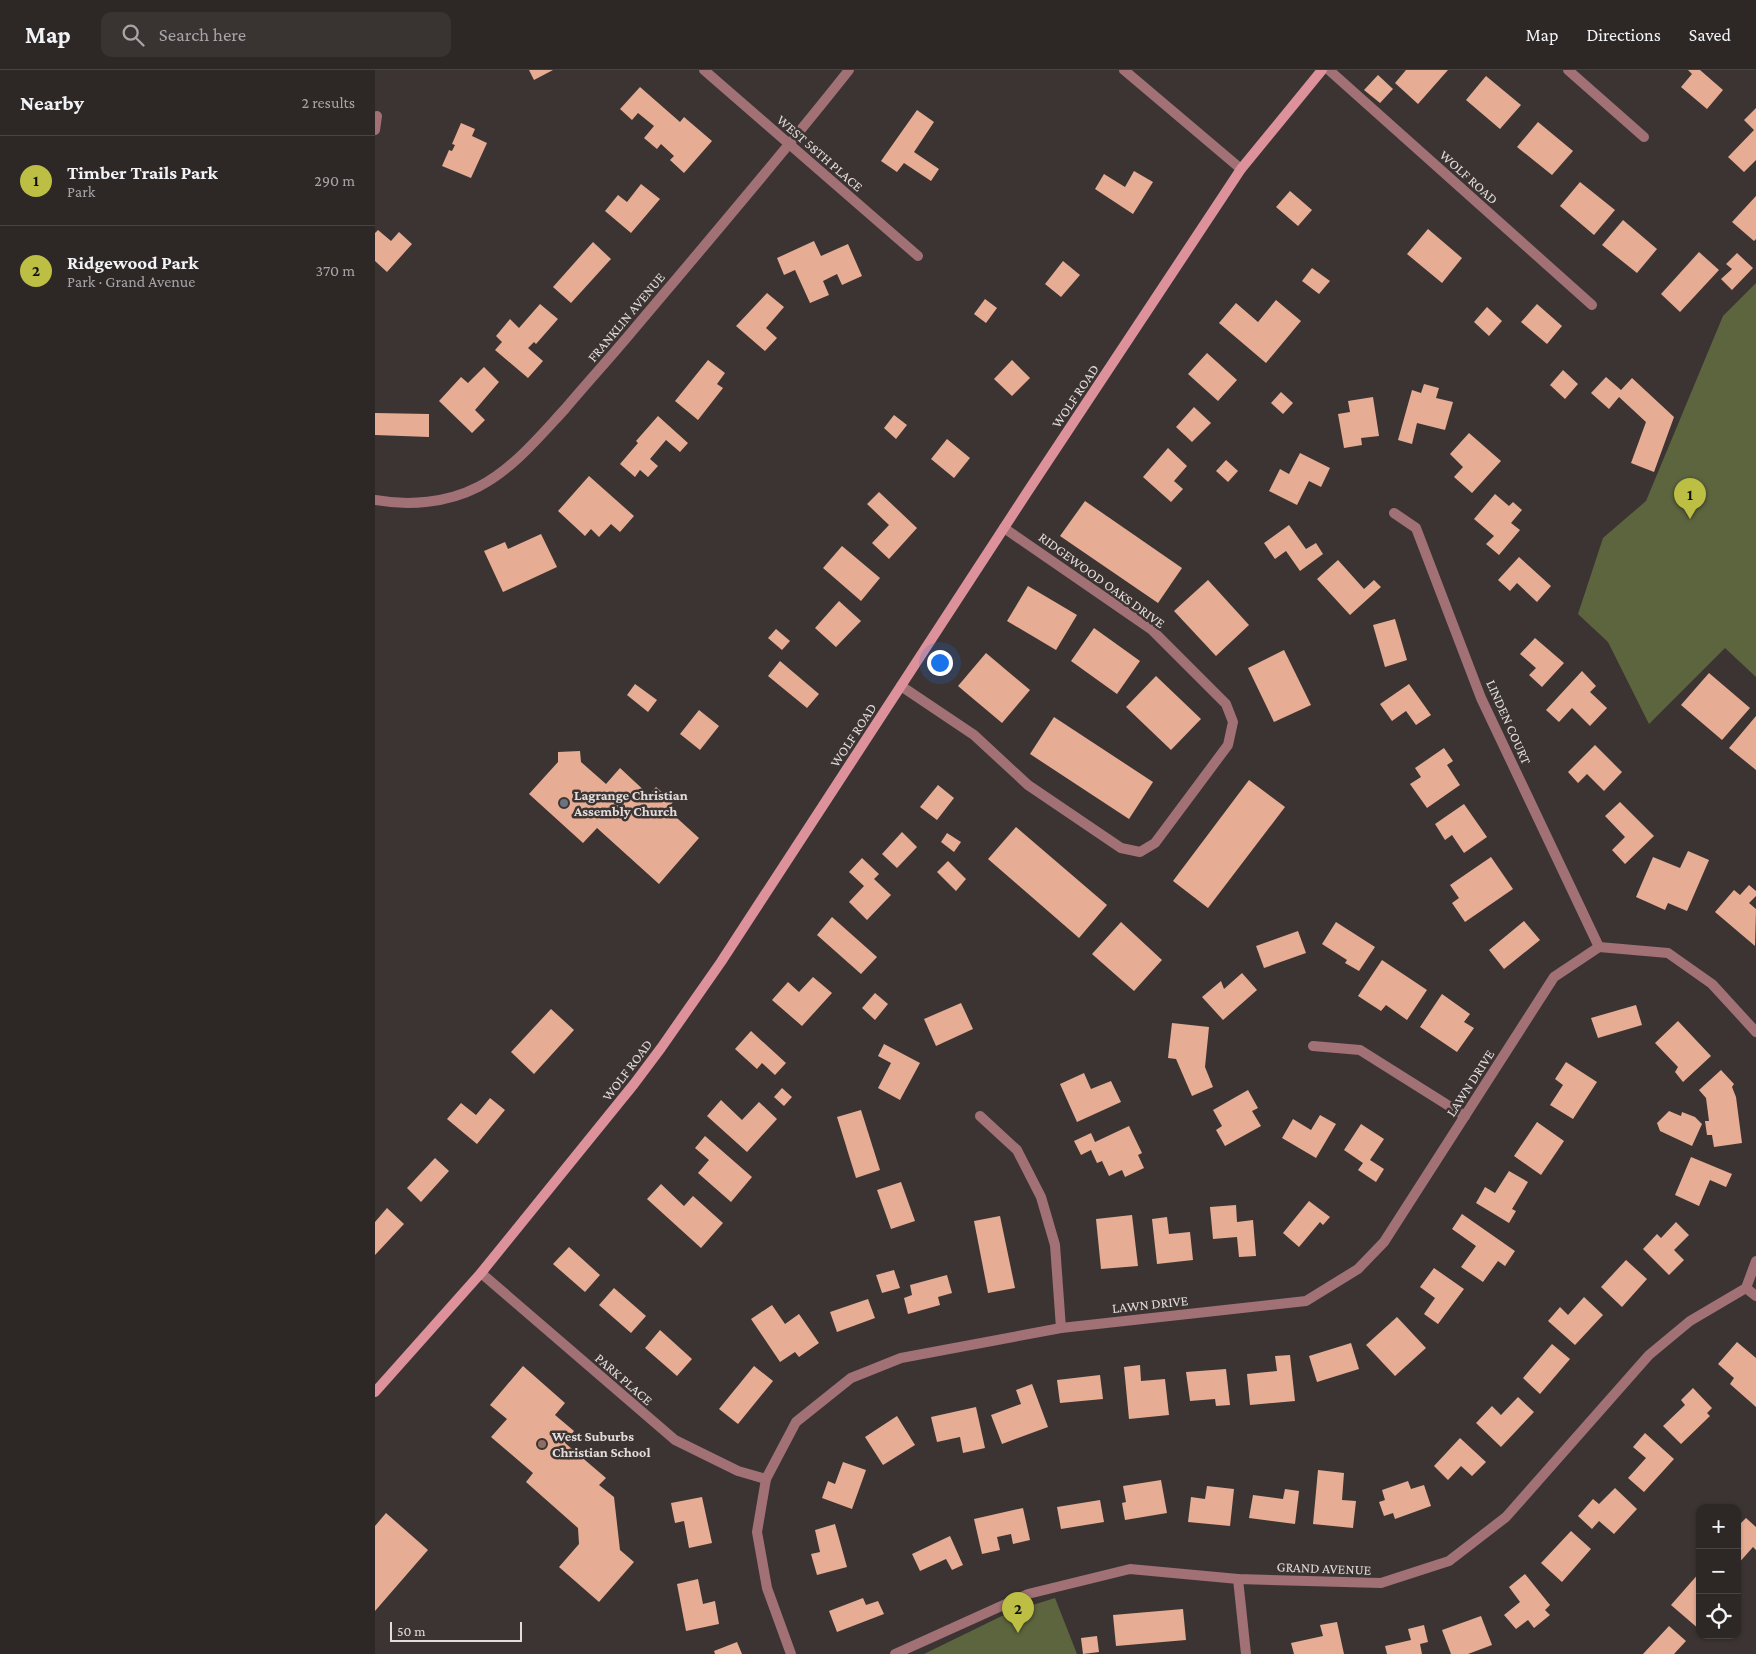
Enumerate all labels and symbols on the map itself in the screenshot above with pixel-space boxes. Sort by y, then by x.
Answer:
street label: WEST 58TH PLACE [774,111,866,195]
street label: WOLF ROAD [1437,147,1501,207]
street label: FRANKLIN AVENUE [584,269,668,365]
street label: WOLF ROAD [1048,361,1102,431]
pin: 1 [1674,478,1706,519]
street label: RIDGEWOOD OAKS DRIVE [1036,529,1169,631]
your location [927,650,953,676]
street label: LINDEN COURT [1483,677,1535,767]
street label: WOLF ROAD [826,700,880,770]
place label: Lagrange Christian Assembly Church [573,787,688,819]
marker: Lagrange Christian Assembly Church [558,797,570,809]
street label: WOLF ROAD [599,1036,655,1104]
street label: LAWN DRIVE [1443,1046,1498,1119]
street label: LAWN DRIVE [1111,1292,1189,1316]
street label: PARK PLACE [592,1350,656,1408]
place label: West Suburbs Christian School [551,1428,650,1460]
marker: West Suburbs Christian School [536,1438,548,1450]
street label: GRAND AVENUE [1276,1558,1372,1578]
pin: 2 [1002,1592,1034,1633]
scale bar [390,1619,523,1642]

